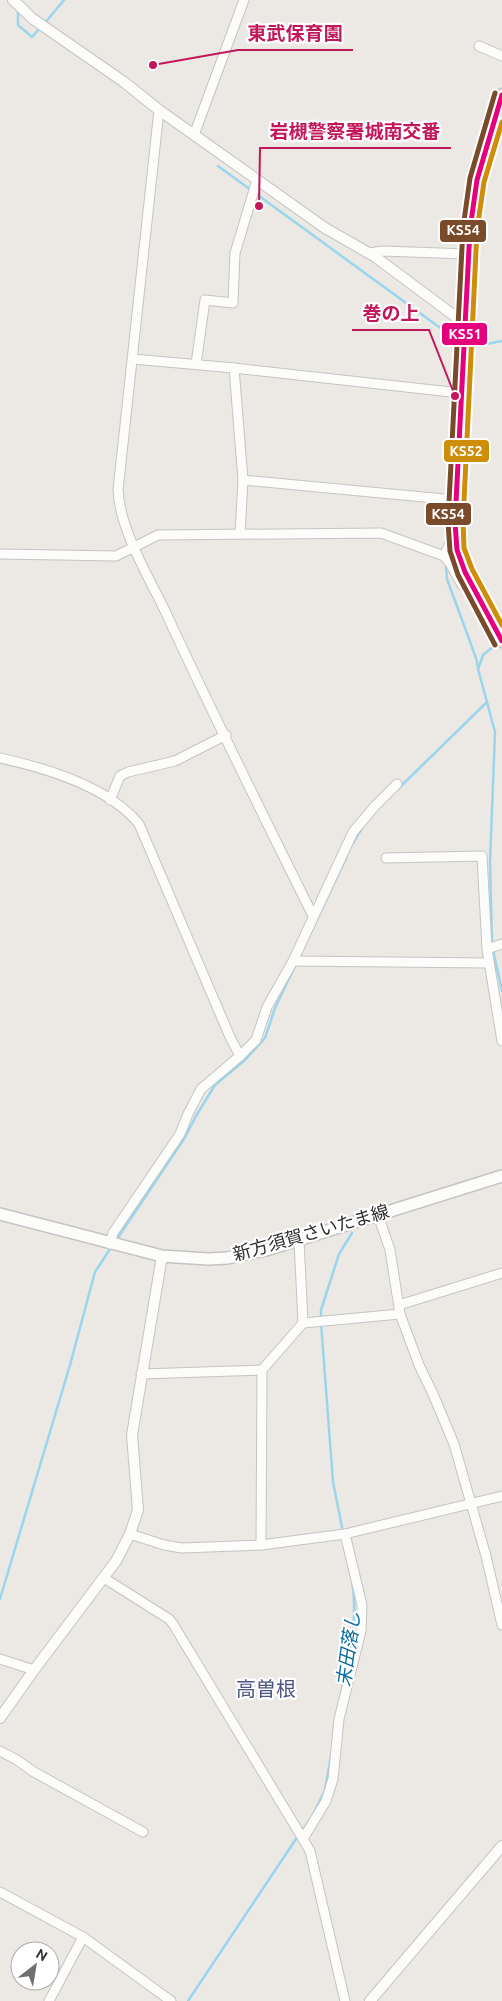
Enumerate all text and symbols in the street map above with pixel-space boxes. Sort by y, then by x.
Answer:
callout: 東武保育園 [238,16,353,50]
text: 東武保育園 [247,22,343,44]
callout: 岩槻警察署城南交番 [260,114,451,148]
text: 岩槻警察署城南交番 [269,120,441,142]
line badge: KS54 [439,219,487,243]
text: KS54 [446,222,480,238]
callout: 巻の上 [352,296,429,330]
text: 巻の上 [362,302,420,324]
line badge: KS51 [441,322,488,346]
text: KS51 [448,326,482,342]
line badge: KS52 [443,439,490,463]
text: KS52 [449,443,483,459]
line badge: KS54 [425,502,472,526]
text: KS54 [431,506,465,522]
street label: 新方須賀さいたま線 [230,1200,391,1264]
water label: 末田落し [332,1610,364,1688]
district label: 高曽根 [236,1677,296,1700]
north arrow [10,1941,60,1991]
text: N [33,1945,50,1964]

